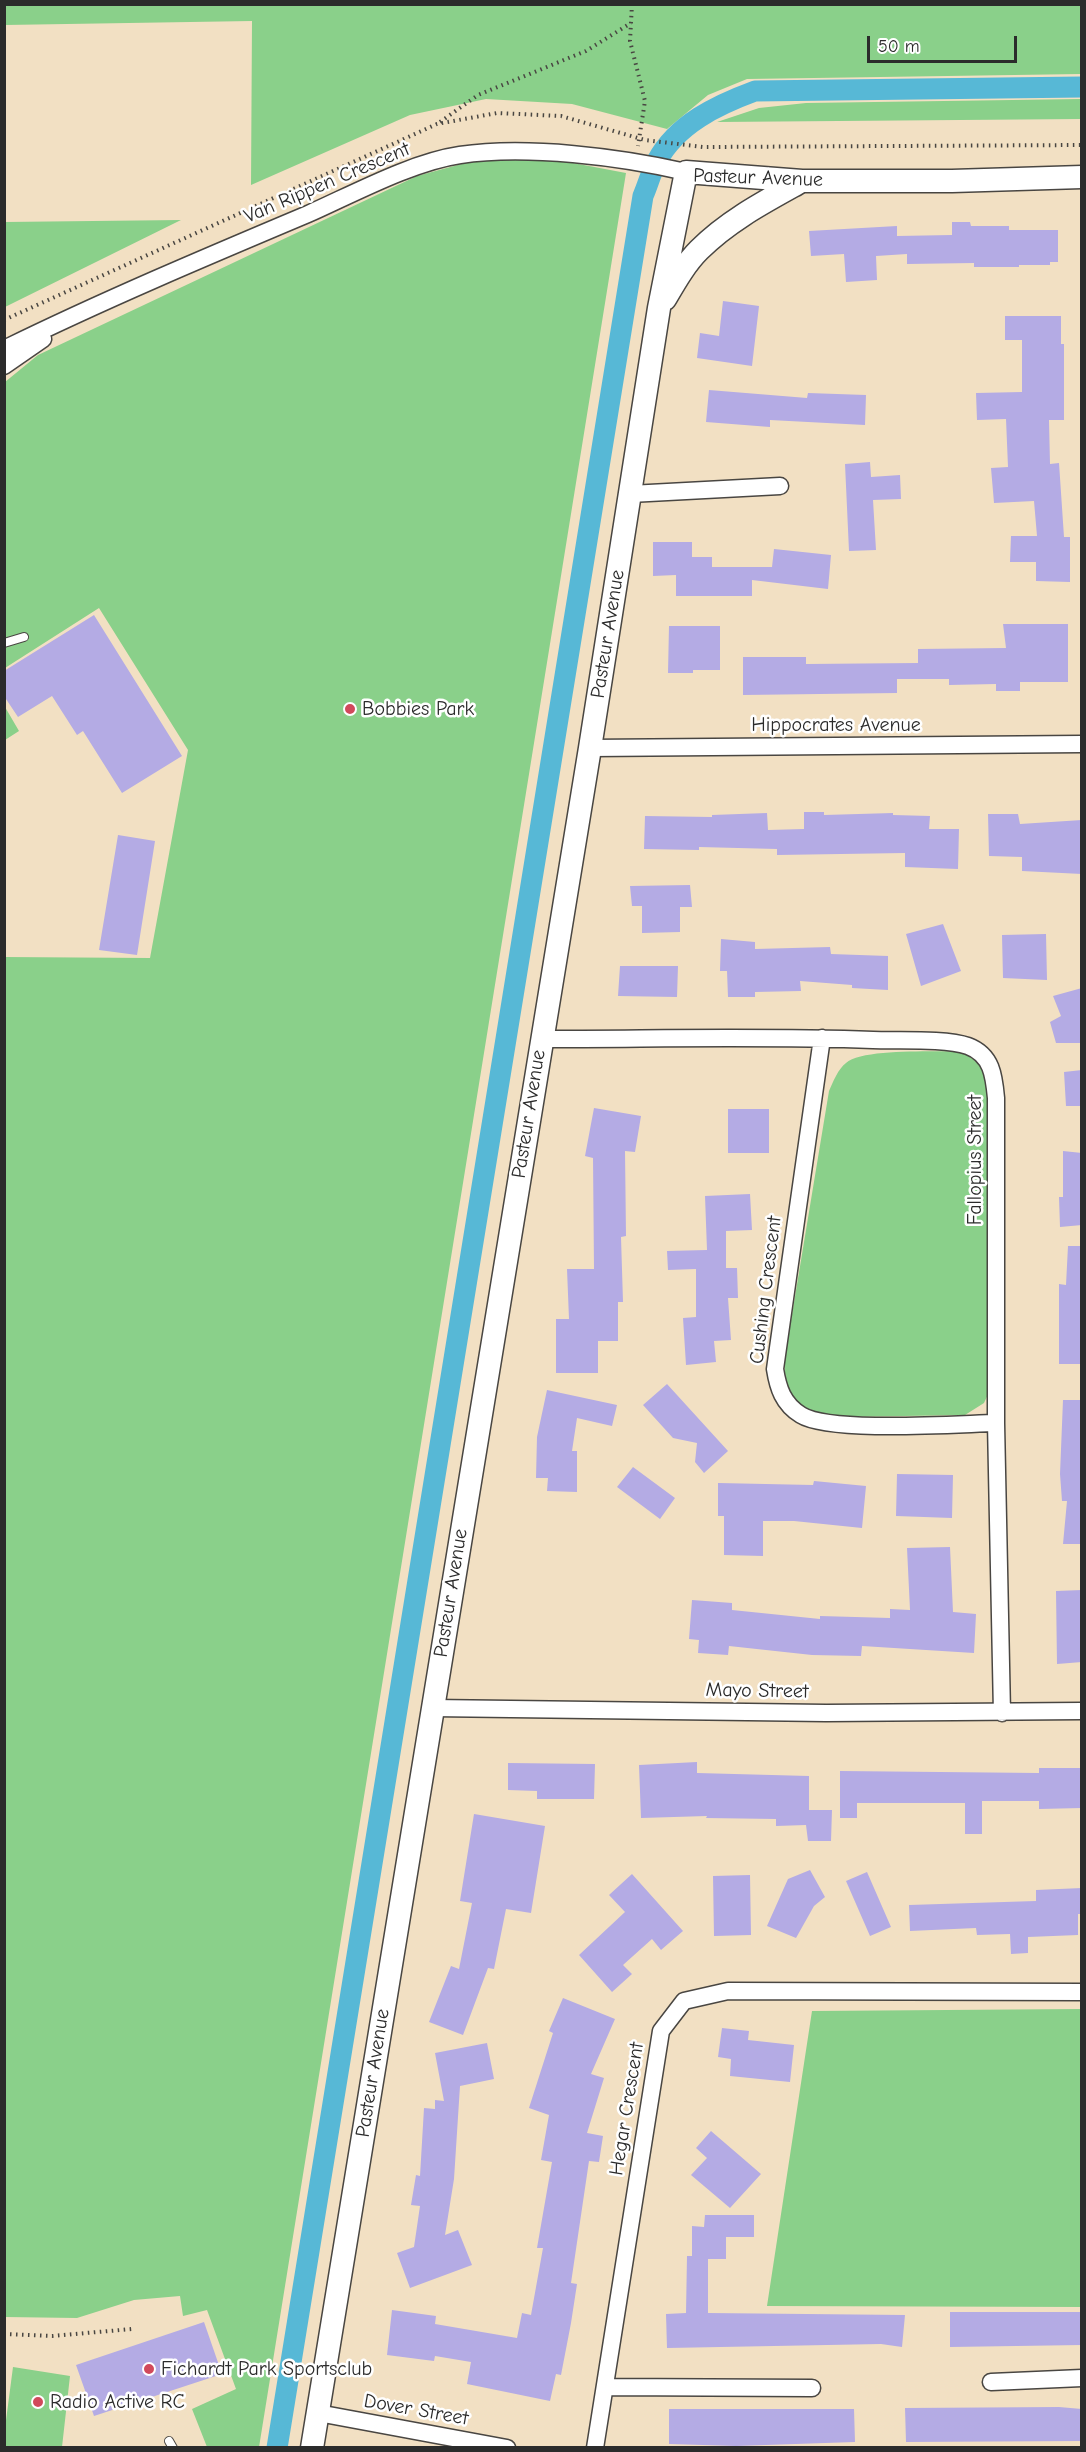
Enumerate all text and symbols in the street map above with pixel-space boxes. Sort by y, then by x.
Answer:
scale bar [870,24,1020,62]
text: 50 m [878,36,920,57]
street label: Van Rippen Crescent [241,137,413,229]
street label: Pasteur Avenue [693,164,823,192]
street label: Pasteur Avenue [586,568,630,700]
place label: Bobbies Park [362,697,474,721]
marker: Bobbies Park [343,702,357,716]
street label: Hippocrates Avenue [751,713,921,737]
street label: Pasteur Avenue [507,1048,551,1180]
street label: Fallopius Street [963,1095,987,1225]
street label: Cushing Crescent [745,1215,787,1365]
street label: Pasteur Avenue [429,1527,473,1659]
street label: Mayo Street [705,1678,809,1704]
street label: Pasteur Avenue [351,2007,395,2139]
street label: Hegar Crescent [605,2041,649,2177]
place label: Fichardt Park Sportsclub [161,2357,372,2381]
marker: Fichardt Park Sportsclub [142,2362,156,2376]
street label: Dover Street [362,2389,470,2431]
place label: Radio Active RC [50,2390,185,2414]
marker: Radio Active RC [31,2395,45,2409]

